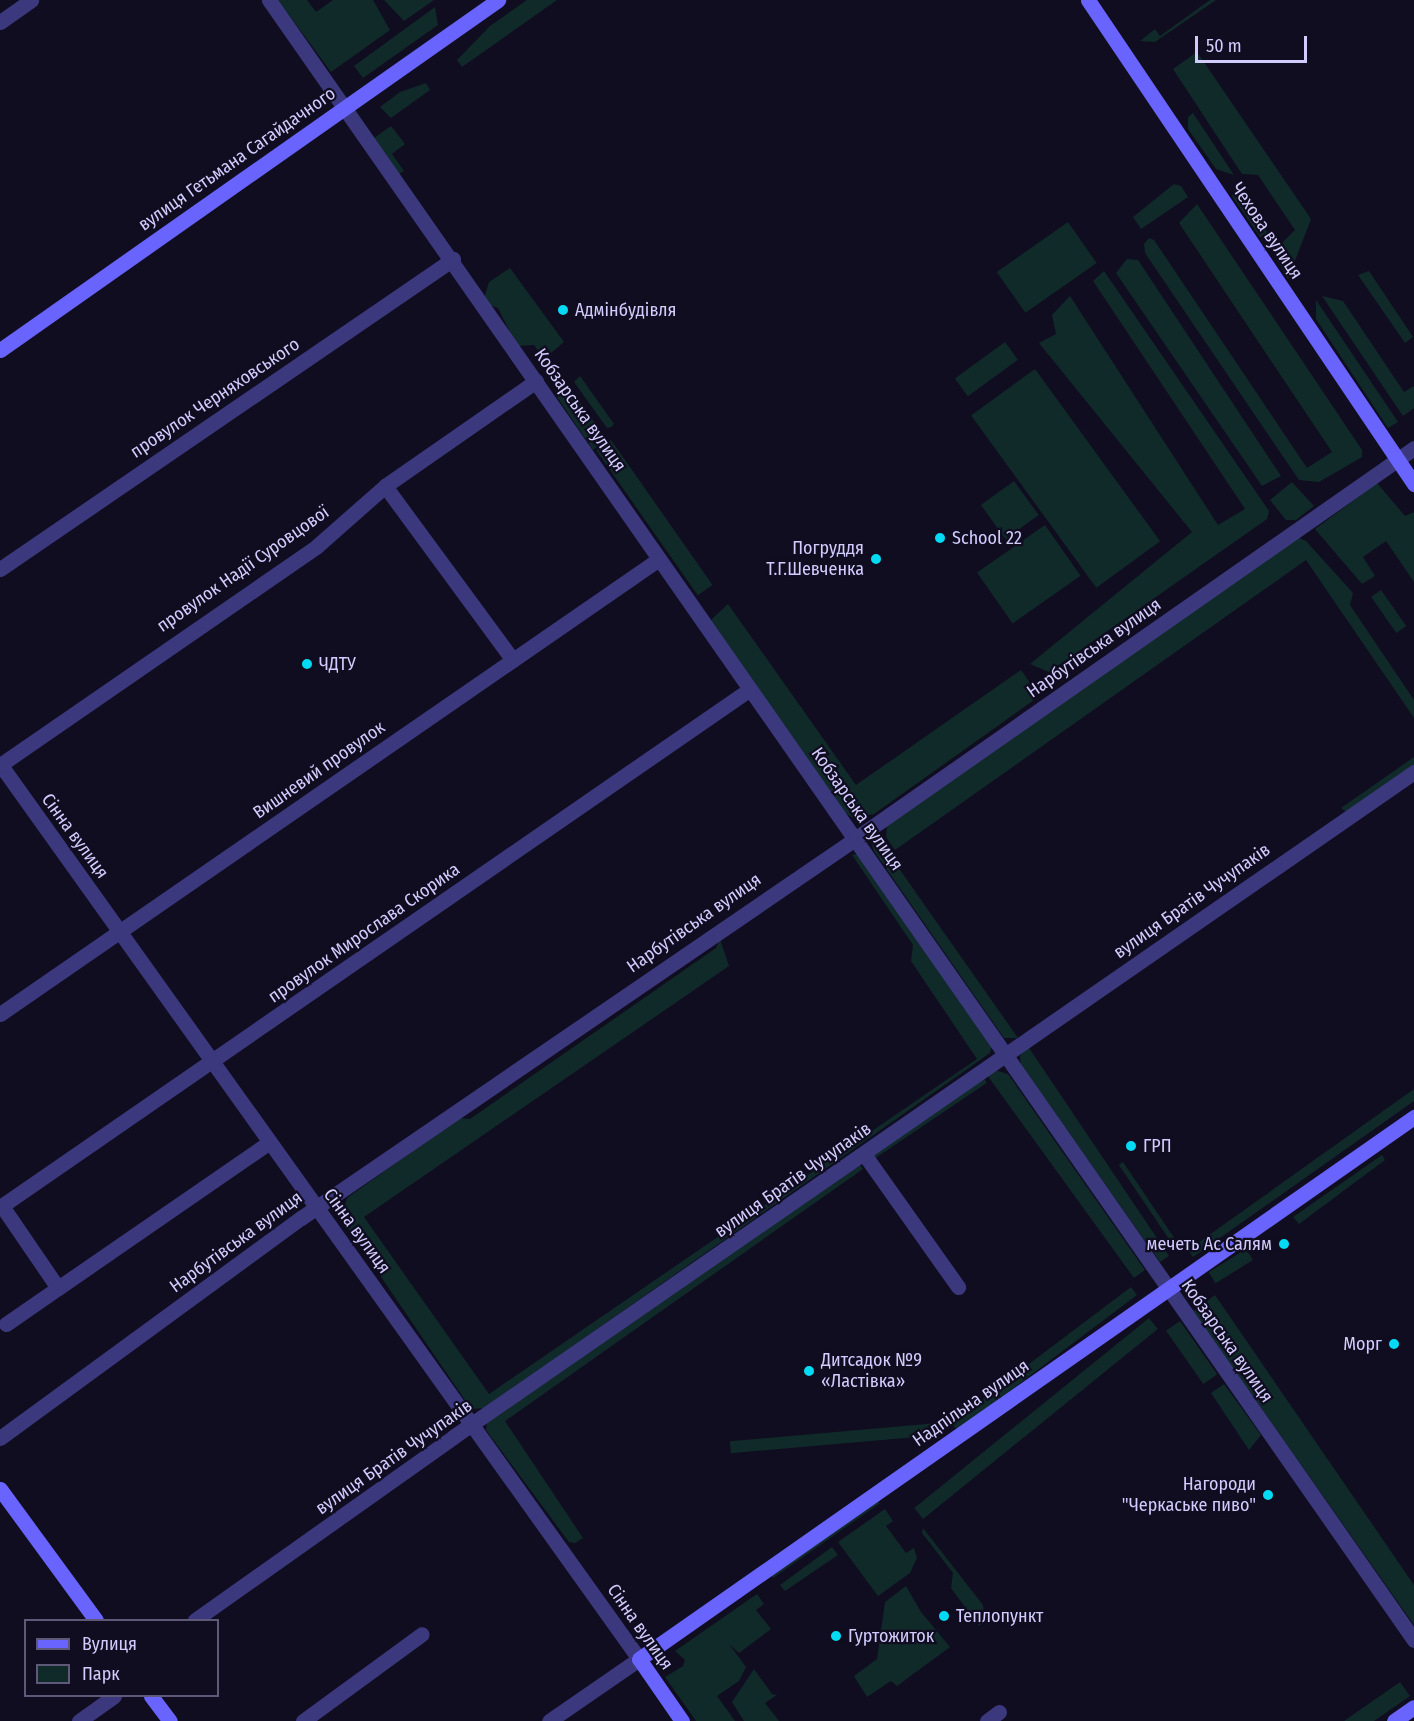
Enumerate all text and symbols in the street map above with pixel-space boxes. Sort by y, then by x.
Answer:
scale bar [1198,24,1310,62]
text: 50 m [1206,35,1242,57]
street label: вулиця Гетьмана Сагайдачного [134,83,340,235]
street label: Чехова вулиця [1227,179,1307,283]
place label: Адмінбудівля [575,299,676,321]
marker: Адмінбудівля [556,303,570,317]
street label: провулок Черняховського [126,333,304,463]
street label: Кобзарська вулиця [530,344,630,476]
street label: провулок Надії Суровцової [153,501,333,637]
place label: School 22 [952,527,1022,549]
marker: School 22 [933,531,947,545]
place label: Погруддя Т.Г.Шевченка [766,538,864,580]
marker: Погруддя Т.Г.Шевченка [869,552,883,566]
street label: Нарбутівська вулиця [1023,594,1165,702]
place label: ЧДТУ [319,653,356,675]
marker: ЧДТУ [300,657,314,671]
street label: Вишневий провулок [249,716,389,824]
street label: Кобзарська вулиця [807,743,907,875]
street label: Сінна вулиця [37,789,113,883]
street label: вулиця Братів Чучупаків [1110,839,1274,963]
street label: провулок Мирослава Скорика [264,859,464,1007]
street label: Нарбутівська вулиця [623,869,765,977]
street label: вулиця Братів Чучупаків [711,1118,875,1242]
place label: ГРП [1143,1135,1172,1157]
marker: ГРП [1124,1139,1138,1153]
street label: Сінна вулиця [319,1184,395,1278]
street label: Нарбутівська вулиця [165,1187,307,1297]
place label: мечеть Ас Салям [1147,1233,1272,1255]
marker: мечеть Ас Салям [1277,1237,1291,1251]
street label: Кобзарська вулиця [1177,1275,1277,1407]
place label: Морг [1343,1333,1382,1355]
marker: Морг [1387,1337,1401,1351]
place label: Дитсадок №9 «Ластівка» [821,1350,922,1392]
street label: Надпільна вулиця [909,1355,1033,1451]
marker: Дитсадок №9 «Ластівка» [802,1364,816,1378]
street label: вулиця Братів Чучупаків [312,1395,476,1519]
place label: Нагороди "Черкаське пиво" [1122,1474,1256,1516]
marker: Нагороди "Черкаське пиво" [1261,1488,1275,1502]
street label: Сінна вулиця [602,1580,678,1674]
place label: Теплопункт [956,1605,1043,1627]
marker: Теплопункт [937,1609,951,1623]
legend [24,1619,219,1697]
place label: Гуртожиток [848,1625,934,1647]
marker: Гуртожиток [829,1629,843,1643]
text: Вулиця [82,1633,137,1655]
text: Парк [82,1663,120,1685]

